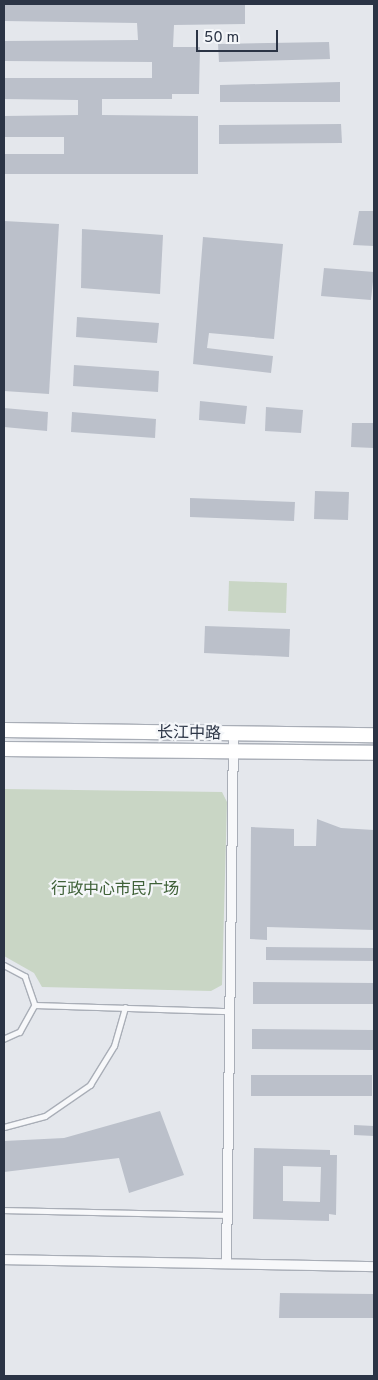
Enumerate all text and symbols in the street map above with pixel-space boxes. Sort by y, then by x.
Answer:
scale bar [198,20,280,52]
text: 50 m [204,29,239,48]
street label: 长江中路 [157,724,221,744]
park label: 行政中心市民广场 [51,880,179,900]

